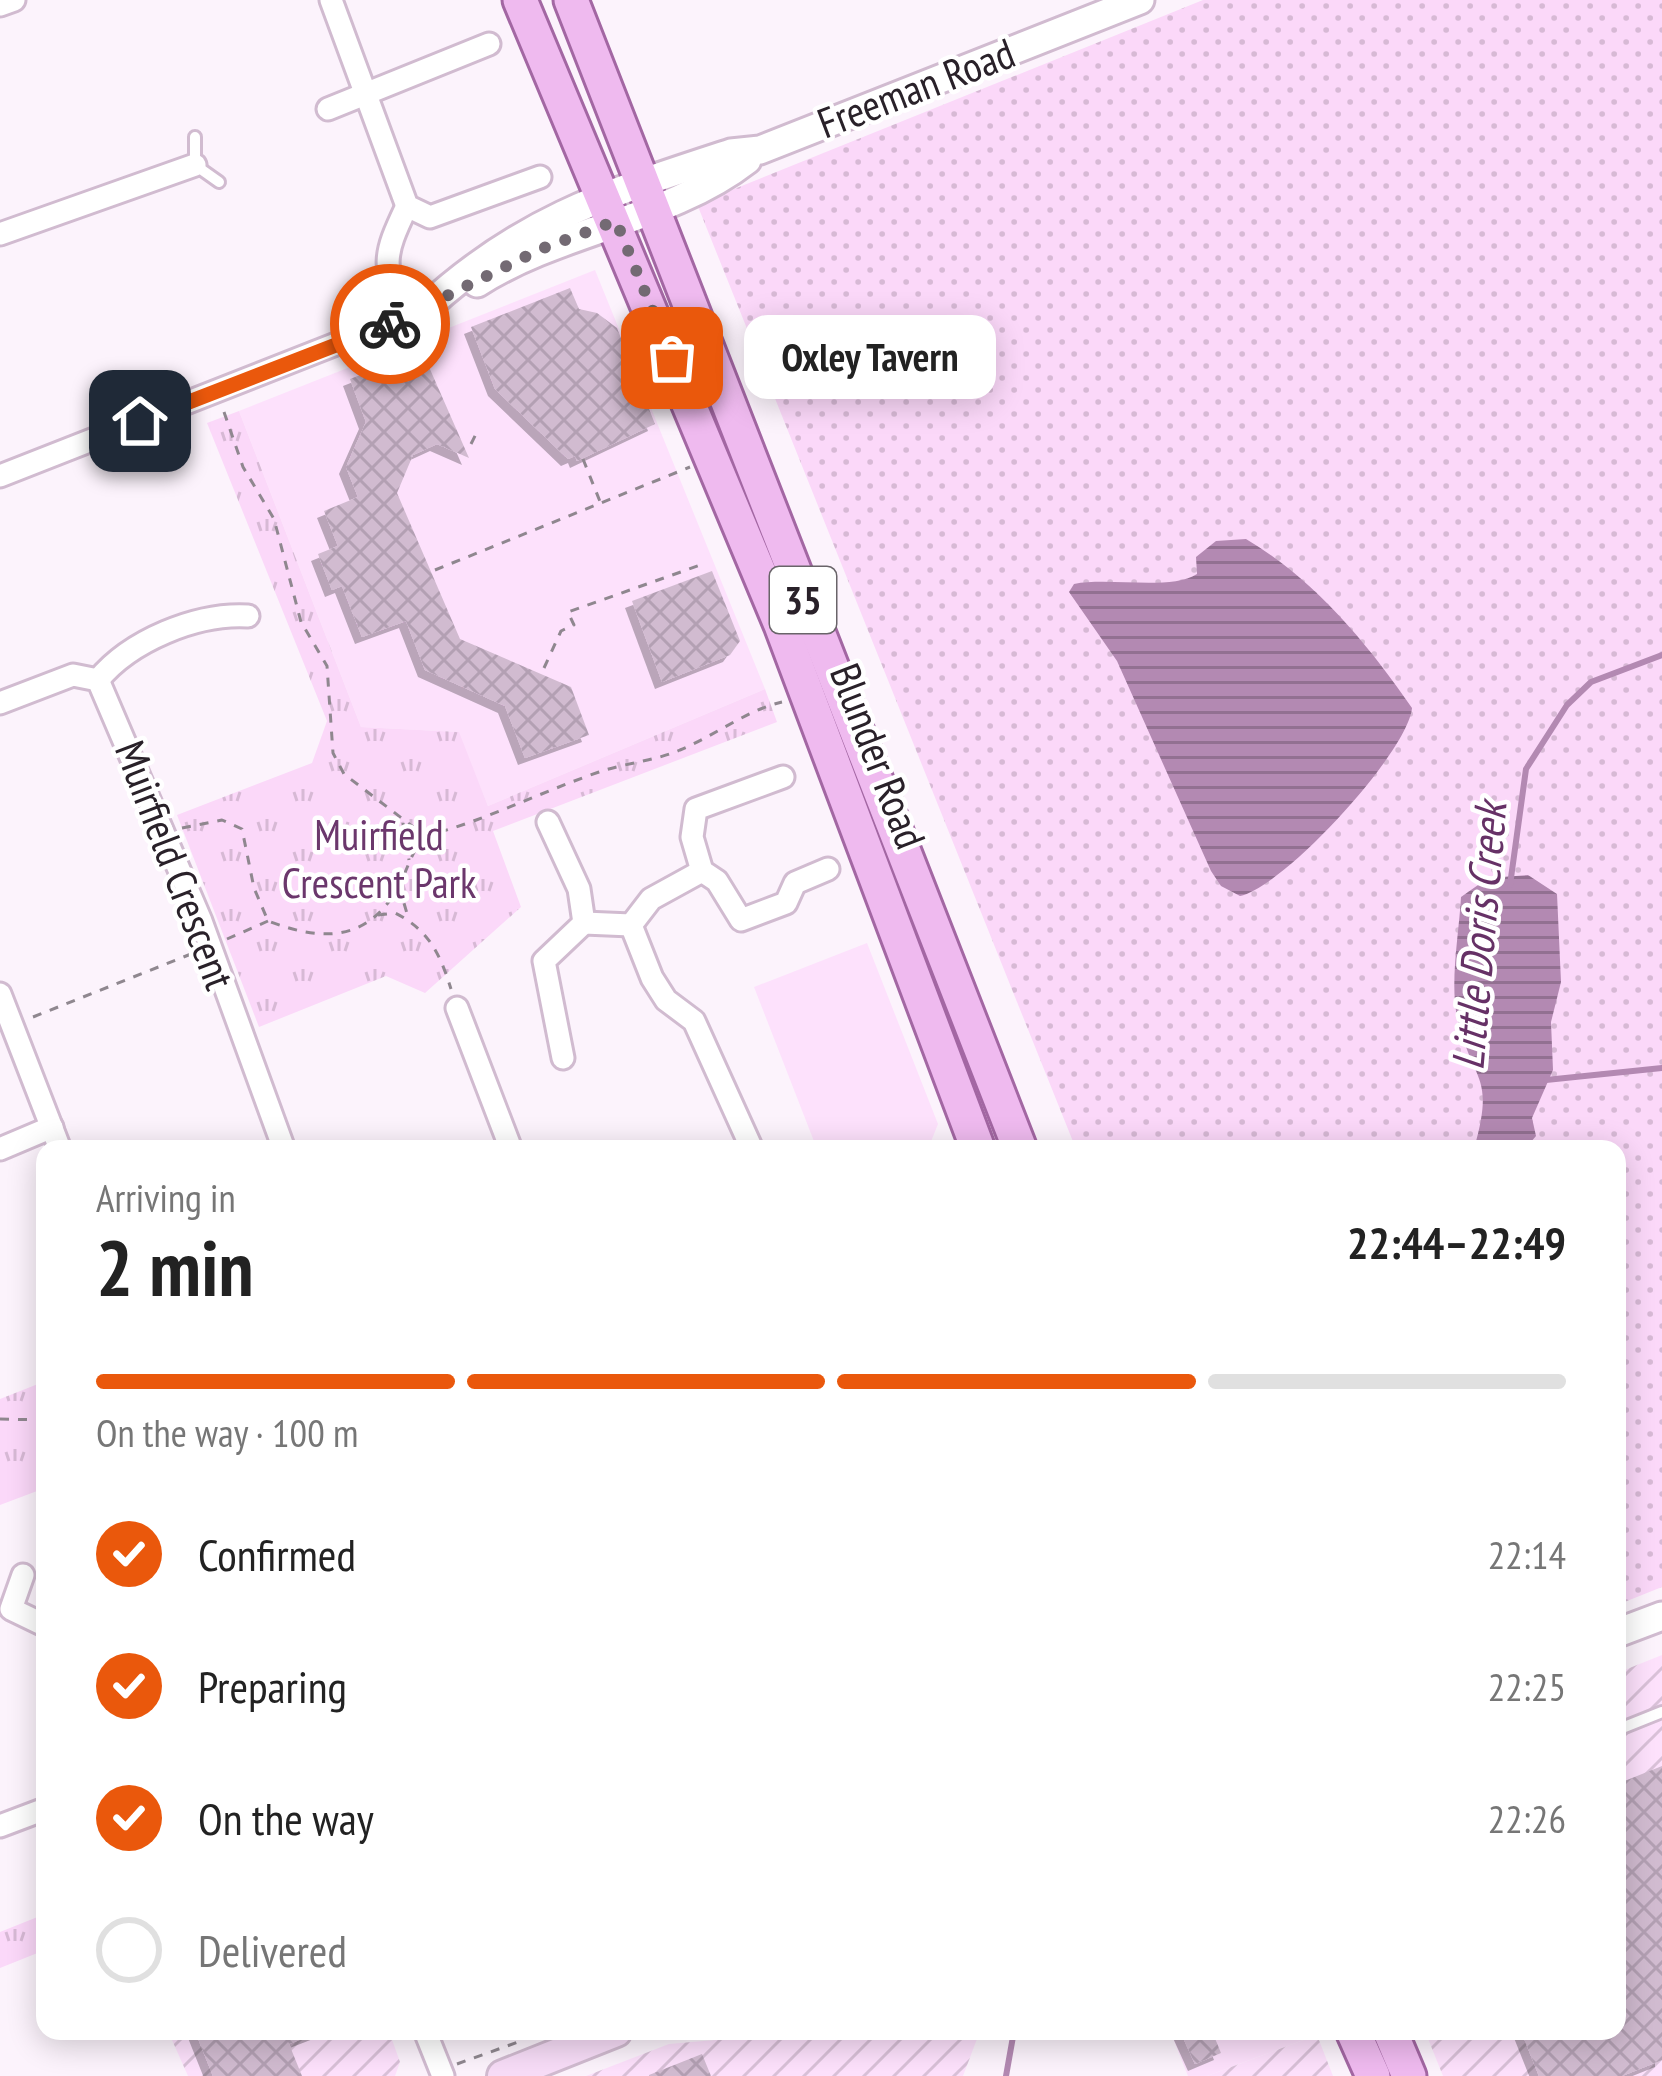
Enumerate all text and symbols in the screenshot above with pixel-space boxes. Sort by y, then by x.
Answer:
street label: Freeman Road [810,25,1022,150]
courier [330,264,450,384]
icon: bike [357,291,423,357]
pin [621,307,723,409]
callout: Oxley Tavern [744,316,996,400]
icon: bag [639,325,705,391]
text: Oxley Tavern [782,331,958,382]
pin [89,370,191,472]
icon: home [107,388,173,454]
road number: 35 [770,567,836,633]
street label: Blunder Road [818,655,939,856]
street label: Muirfield Crescent [103,733,248,997]
water label: Little Doris Creek [1437,795,1519,1072]
park label: Muirfield Crescent Park [282,807,476,910]
text: Arriving in [96,1172,236,1223]
text: 22:44–22:49 [1347,1213,1566,1271]
text: 2 min [96,1217,254,1318]
text: On the way · 100 m [96,1407,358,1458]
icon: check [96,1521,162,1587]
text: Confirmed [198,1525,356,1583]
text: 22:14 [1488,1529,1566,1580]
icon: check [96,1653,162,1719]
text: Preparing [198,1657,347,1715]
text: 22:25 [1488,1661,1566,1712]
icon: check [96,1785,162,1851]
text: On the way [198,1789,374,1847]
text: 22:26 [1488,1793,1566,1844]
text: Delivered [198,1921,347,1979]

